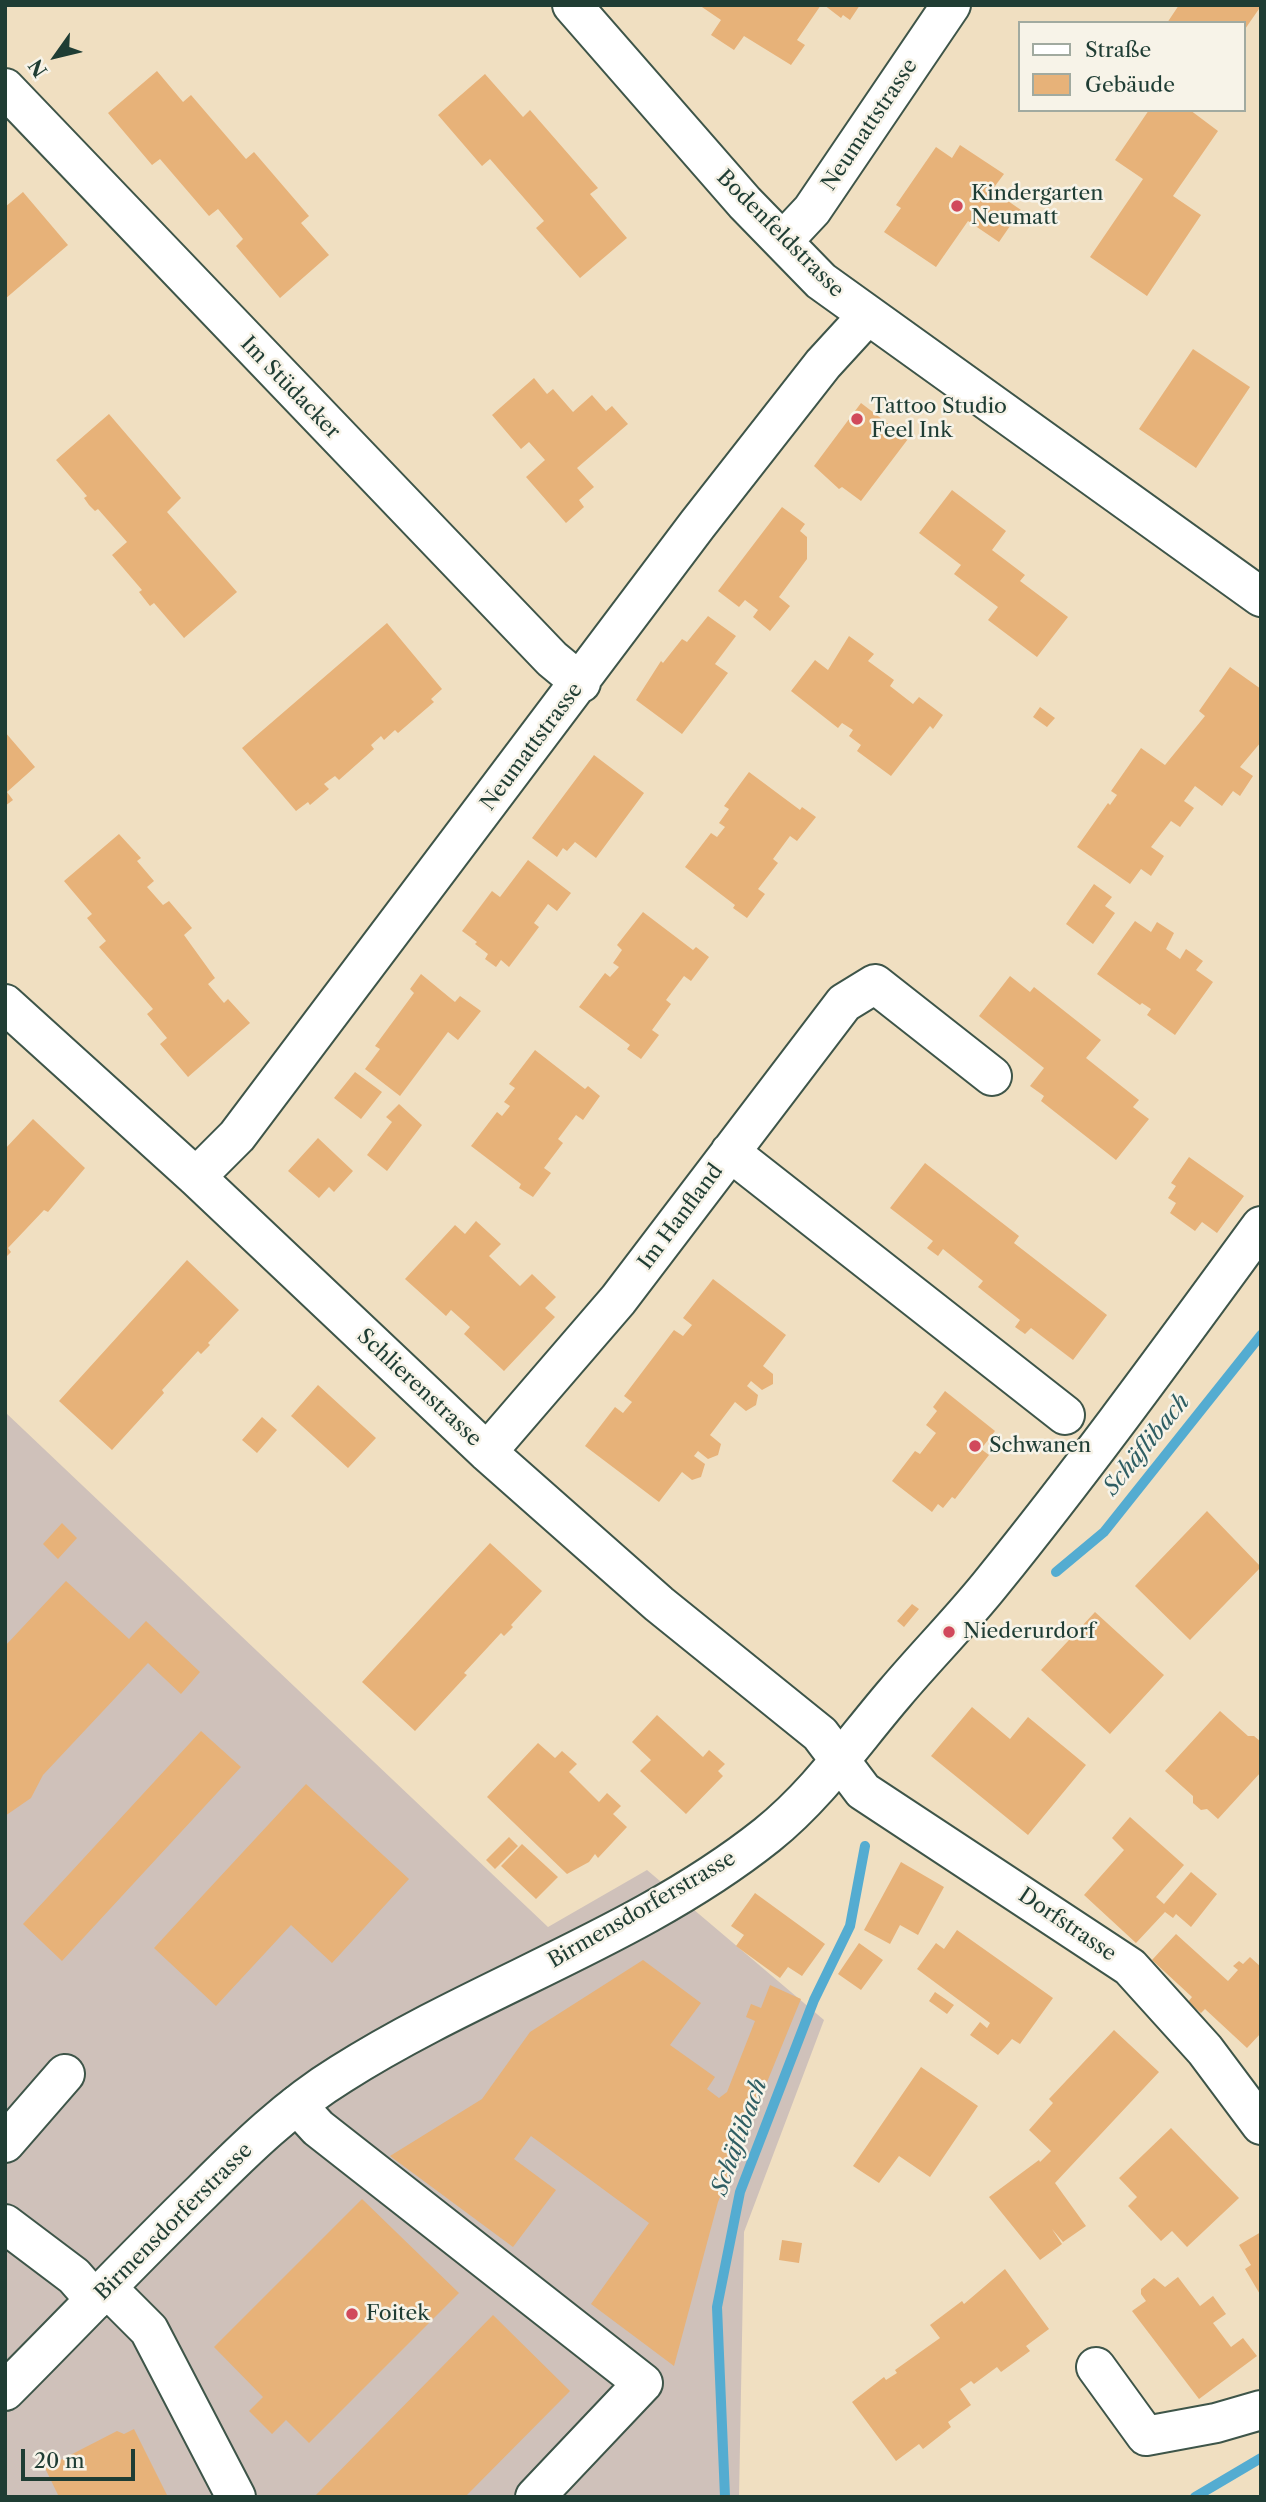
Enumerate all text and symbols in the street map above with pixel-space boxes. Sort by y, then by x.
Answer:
north arrow [21,21,91,91]
legend [1018,21,1245,112]
text: Straße [1085,37,1151,62]
street label: Neumattstrasse [817,54,923,196]
text: N [24,55,52,81]
text: Gebäude [1085,72,1175,97]
street label: Bodenfeldstrasse [711,165,849,303]
place label: Kindergarten Neumatt [971,181,1103,231]
marker: Kindergarten Neumatt [949,198,965,214]
street label: Im Stüdacker [235,332,345,444]
place label: Tattoo Studio Feel Ink [871,394,1007,444]
marker: Tattoo Studio Feel Ink [849,411,865,427]
street label: Neumattstrasse [476,678,588,816]
street label: Im Hanfland [633,1159,729,1275]
street label: Schlierenstrasse [352,1324,486,1452]
water label: Schäflibach [1098,1389,1196,1501]
place label: Schwanen [989,1433,1091,1459]
marker: Schwanen [967,1438,983,1454]
place label: Niederurdorf [963,1619,1095,1645]
marker: Niederurdorf [941,1624,957,1640]
street label: Birmensdorferstrasse [544,1846,740,1974]
street label: Dorfstrasse [1013,1883,1121,1967]
water label: Schäflibach [706,2075,774,2199]
street label: Birmensdorferstrasse [90,2138,258,2306]
place label: Foitek [366,2301,429,2327]
marker: Foitek [344,2306,360,2322]
scale bar [24,2436,138,2480]
text: 20 m [34,2448,85,2473]

